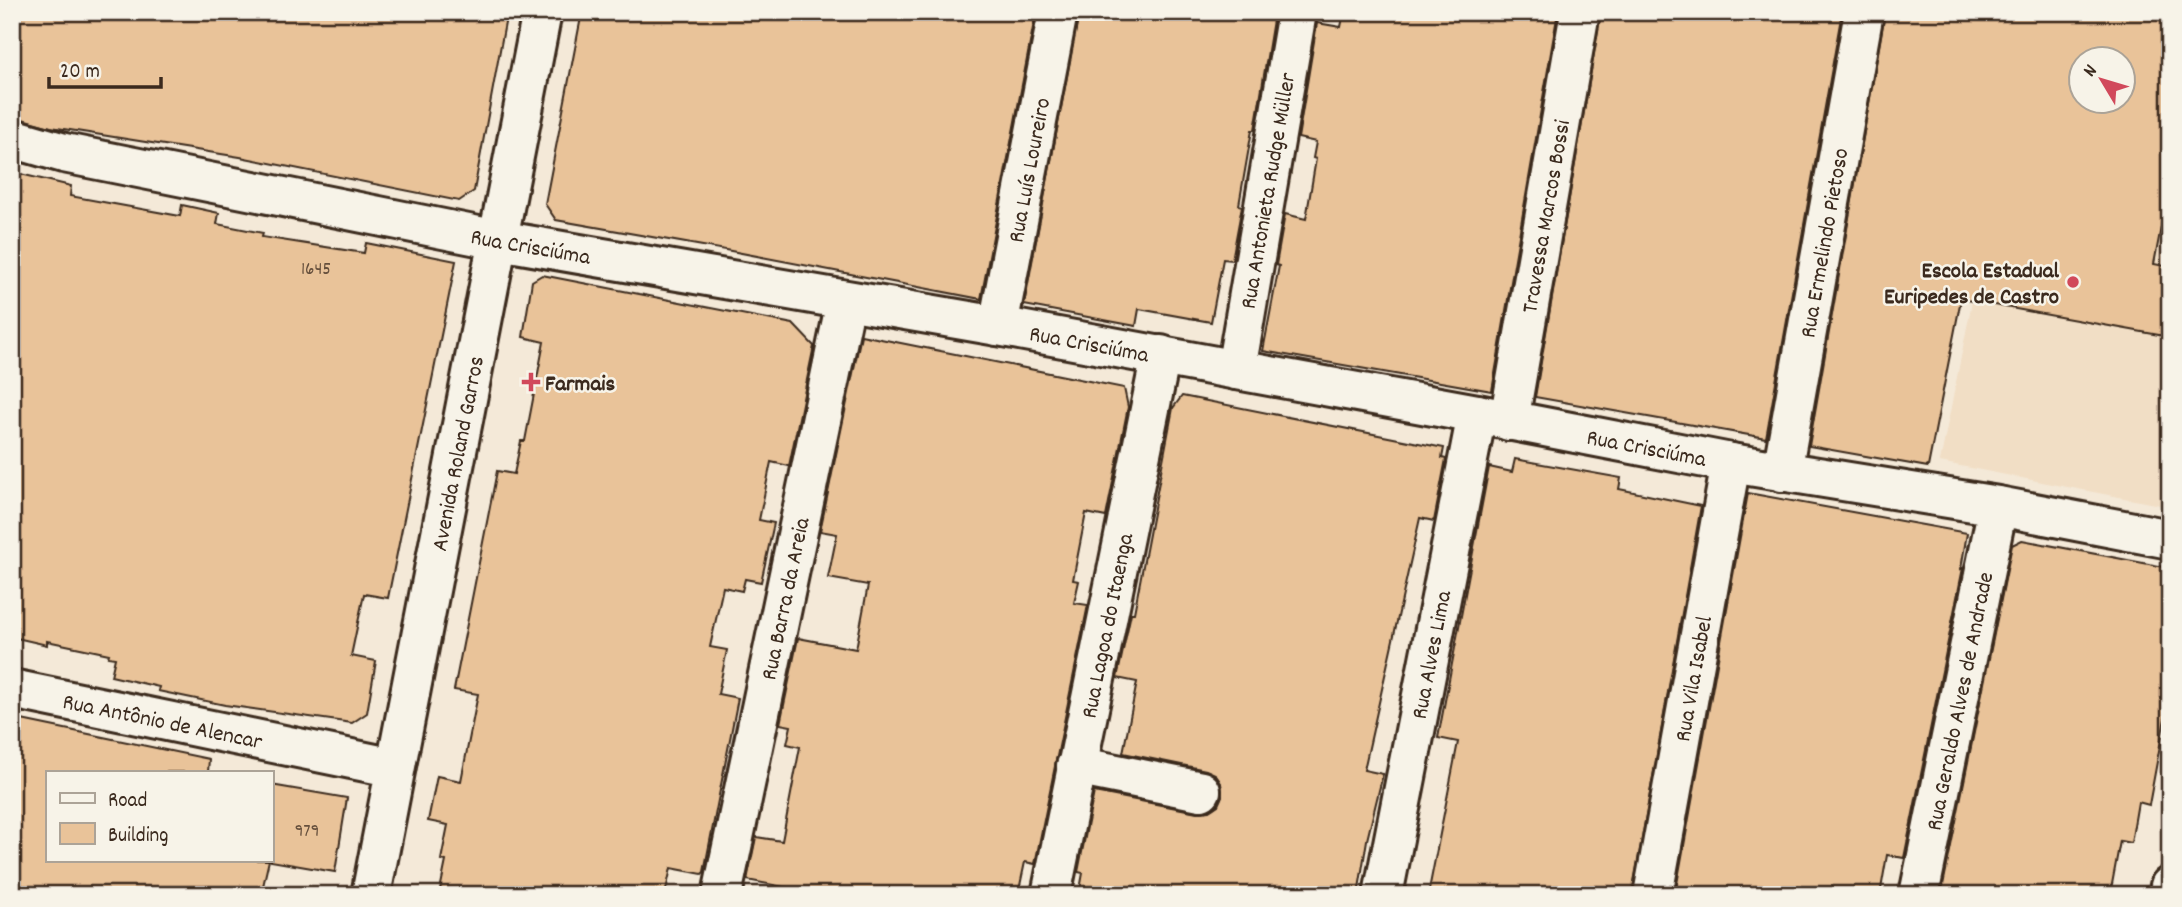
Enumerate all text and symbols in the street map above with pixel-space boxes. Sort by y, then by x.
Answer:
scale bar [49,46,161,90]
north arrow [2066,46,2136,116]
text: 20 m [60,58,100,88]
text: N [2078,60,2105,84]
street label: Rua Antonieta Rudge Müller [1234,70,1306,312]
street label: Rua Luís Loureiro [1001,95,1061,246]
street label: Travessa Marcos Bossi [1515,117,1581,316]
street label: Rua Ermelindo Pietoso [1793,146,1859,341]
street label: Rua Crisciúma [467,222,594,276]
place label: Escola Estadual Euripedes de Castro [1884,256,2060,315]
house number: 1645 [301,257,331,284]
marker: Escola Estadual Euripedes de Castro [2065,274,2081,290]
street label: Rua Crisciúma [1026,319,1152,374]
street label: Avenida Roland Garros [425,354,495,554]
place label: Farmais [545,369,615,402]
marker: Farmais [523,374,539,390]
street label: Rua Crisciúma [1584,423,1710,478]
street label: Rua Barra da Areia [754,514,821,683]
street label: Rua Lagoa do Itaenga [1074,530,1145,722]
street label: Rua Geraldo Alves de Andrade [1919,569,2004,834]
street label: Rua Alves Lima [1405,587,1462,722]
street label: Rua Vila Isabel [1668,613,1723,745]
street label: Rua Antônio de Alencar [59,687,265,760]
legend [46,771,273,862]
text: Road [108,787,147,817]
house number: 979 [295,819,319,846]
text: Building [108,822,168,852]

